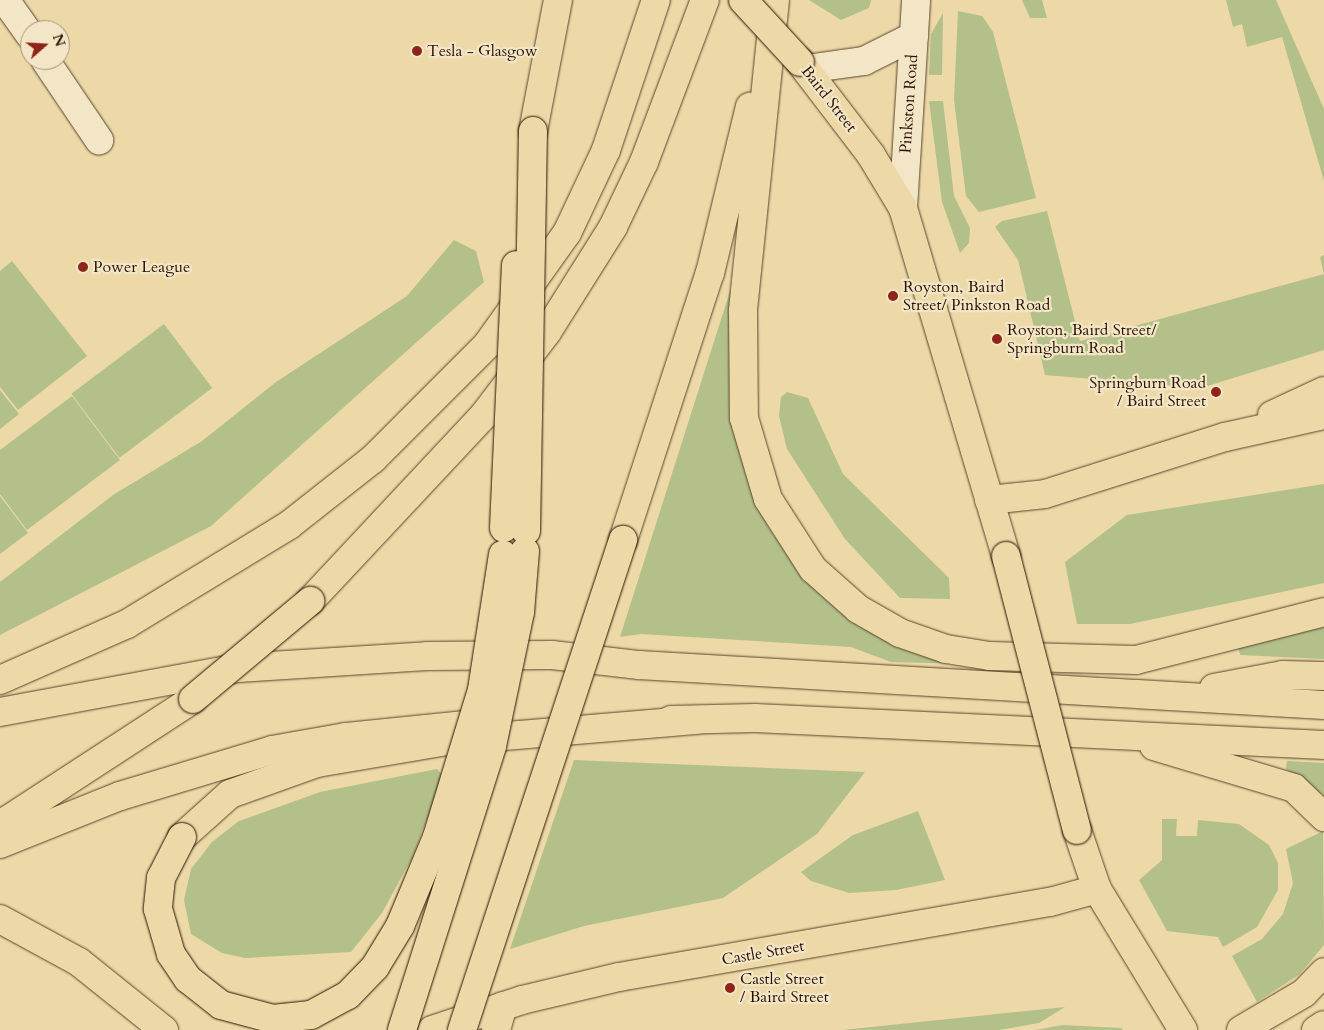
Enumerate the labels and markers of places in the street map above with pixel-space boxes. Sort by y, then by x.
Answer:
place label: Tesla - Glasgow [427,41,538,61]
marker: Tesla - Glasgow [411,45,423,57]
place label: Power League [93,257,190,277]
marker: Power League [77,261,89,273]
place label: Royston, Baird Street/ Pinkston Road [903,277,1050,315]
marker: Royston, Baird Street/ Pinkston Road [887,290,899,302]
place label: Royston, Baird Street/ Springburn Road [1007,320,1156,358]
marker: Royston, Baird Street/ Springburn Road [991,333,1003,345]
place label: Springburn Road / Baird Street [1089,373,1206,411]
marker: Springburn Road / Baird Street [1210,386,1222,398]
place label: Castle Street / Baird Street [740,969,829,1007]
marker: Castle Street / Baird Street [724,982,736,994]

